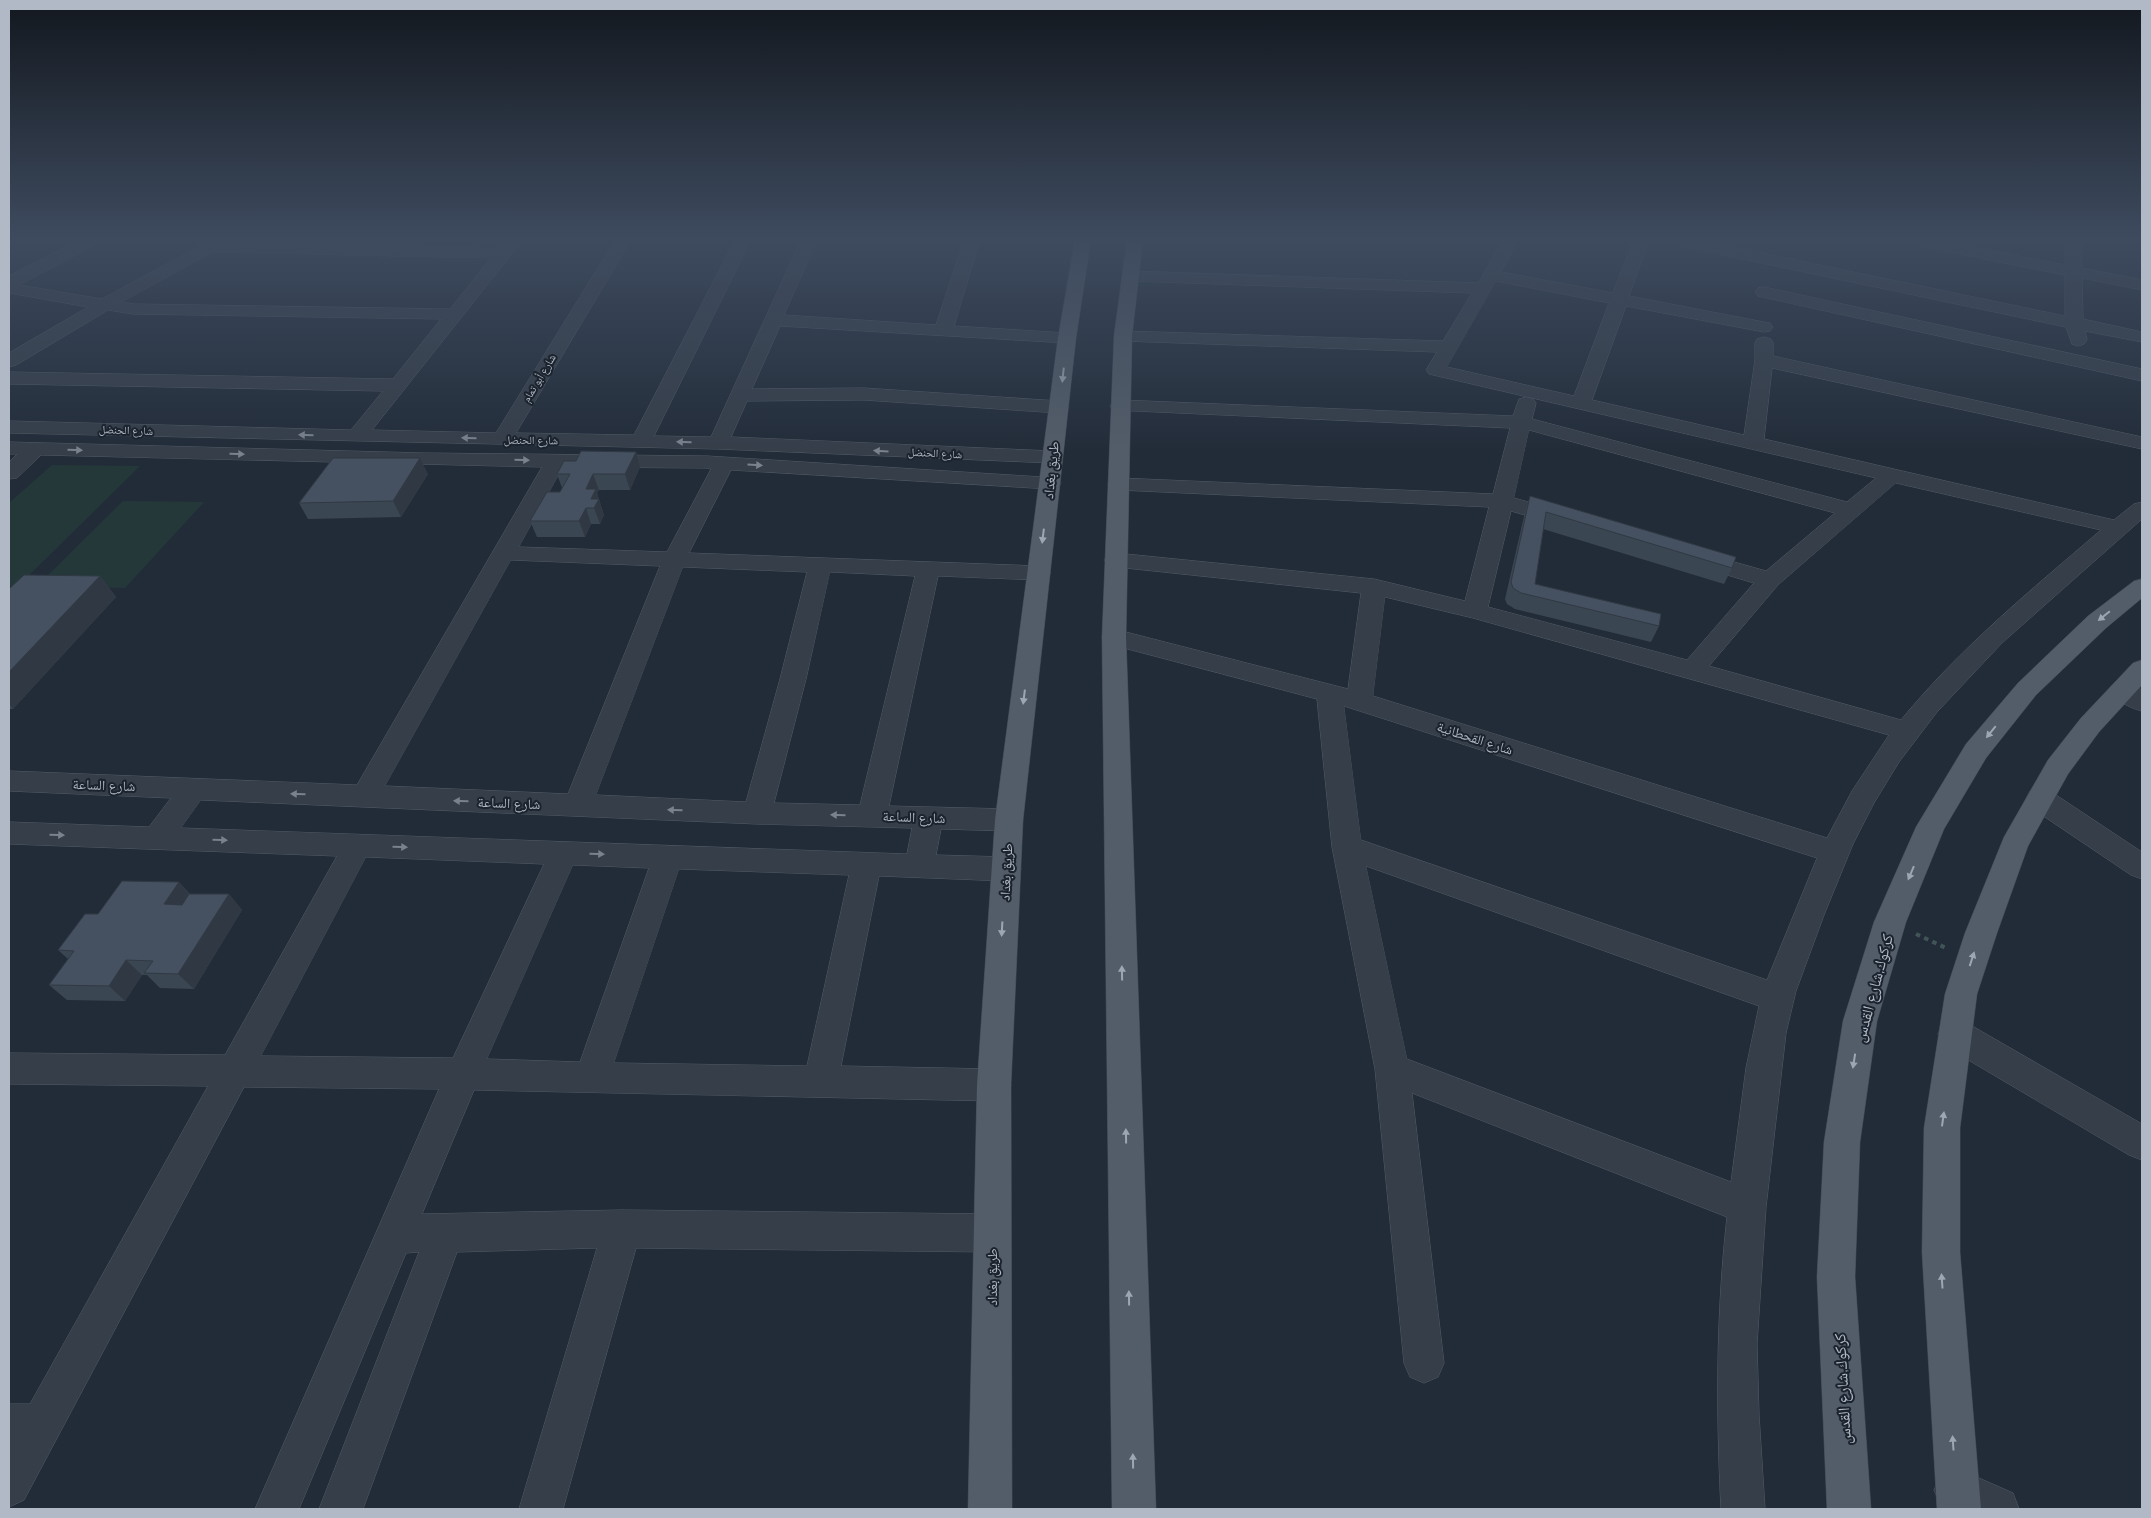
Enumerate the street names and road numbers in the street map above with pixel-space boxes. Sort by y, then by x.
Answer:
street label: شارع أبو تمام [519,351,559,405]
street label: شارع الحنضل [99,423,153,438]
street label: شارع الحنضل [504,434,558,447]
street label: طريق بغداد [1040,440,1064,500]
street label: شارع الحنضل [908,446,962,461]
street label: شارع القحطانية [1434,718,1515,760]
street label: شارع الساعة [72,776,136,796]
street label: شارع الساعة [477,794,541,814]
street label: شارع الساعة [882,808,946,828]
street label: طريق بغداد [997,843,1017,901]
street label: كركوك,شارع القدس [1850,932,1898,1045]
street label: طريق بغداد [984,1248,1002,1306]
street label: كركوك,شارع القدس [1830,1332,1856,1445]

